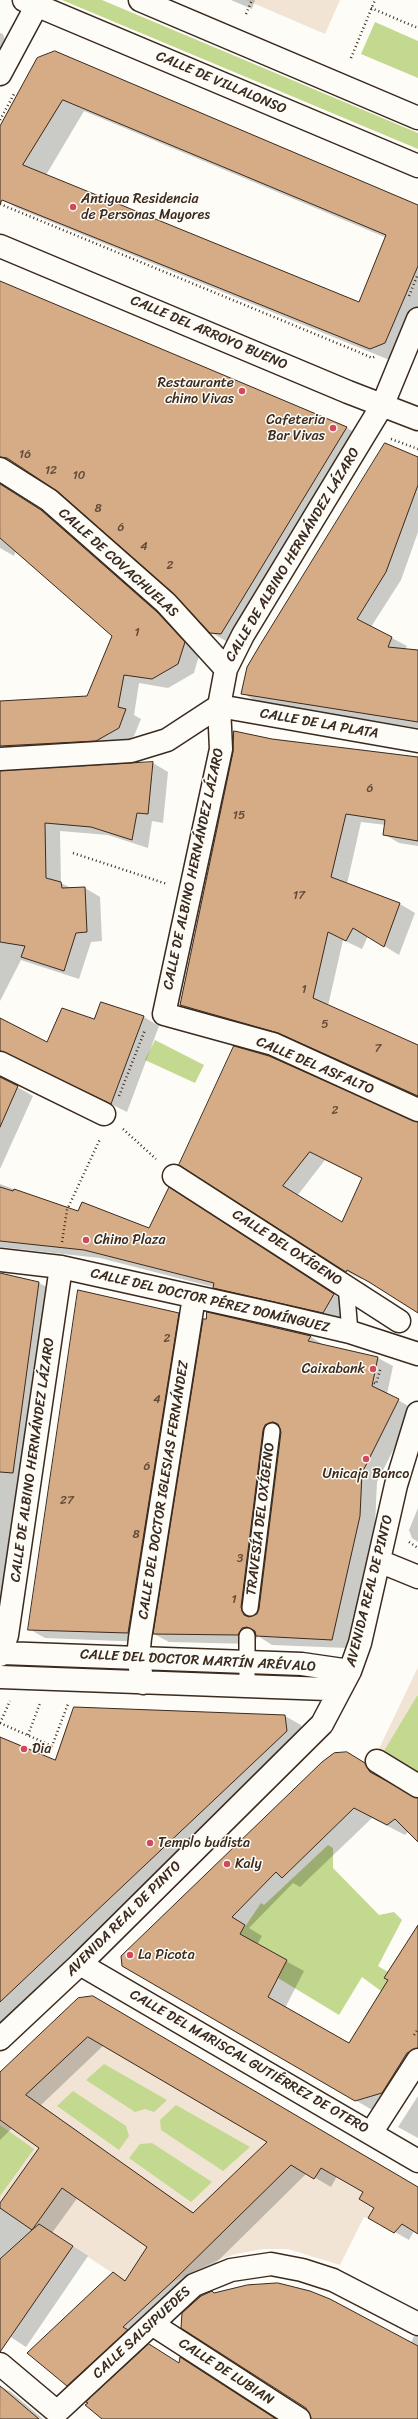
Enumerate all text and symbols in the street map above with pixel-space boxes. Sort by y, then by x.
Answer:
street label: CALLE DE VILLALONSO [153,48,289,118]
place label: Antigua Residencia de Personas Mayores [81,191,210,224]
marker: Antigua Residencia de Personas Mayores [68,202,78,212]
street label: CALLE DEL ARROYO BUENO [128,292,290,374]
place label: Restaurante chino Vivas [158,375,234,408]
marker: Restaurante chino Vivas [237,386,247,396]
place label: Cafeteria Bar Vivas [266,412,325,444]
marker: Cafeteria Bar Vivas [328,423,338,433]
street label: CALLE DE ALBINO HERNÁNDEZ LÁZARO [222,445,364,665]
house number: 16 [19,448,31,462]
house number: 12 [45,464,57,478]
house number: 10 [73,469,85,483]
house number: 8 [94,502,102,516]
street label: CALLE DE COVACHUELAS [55,505,181,621]
house number: 6 [118,521,124,535]
house number: 4 [140,540,148,554]
house number: 2 [167,559,173,573]
house number: 1 [134,626,140,640]
street label: CALLE DE LA PLATA [259,705,379,743]
street label: CALLE DE ALBINO HERNÁNDEZ LÁZARO [160,747,228,991]
house number: 6 [367,782,373,796]
house number: 15 [233,809,245,823]
house number: 17 [293,889,305,903]
house number: 1 [301,983,307,997]
house number: 5 [321,1018,329,1032]
street label: CALLE DEL ASFALTO [253,1034,377,1098]
house number: 7 [375,1042,381,1056]
house number: 2 [332,1104,338,1118]
street label: CALLE DEL OXÍGENO [229,1206,345,1290]
place label: Chino Plaza [94,1232,165,1248]
marker: Chino Plaza [81,1235,91,1245]
street label: CALLE DEL DOCTOR PÉREZ DOMÍNGUEZ [89,1265,331,1337]
house number: 2 [164,1332,170,1346]
street label: CALLE DE ALBINO HERNÁNDEZ LÁZARO [8,1337,58,1583]
street label: CALLE DEL DOCTOR IGLESIAS FERNÁNDEZ [135,1359,193,1621]
place label: Caixabank [302,1361,365,1377]
marker: Caixabank [368,1364,378,1374]
house number: 4 [153,1393,161,1407]
street label: TRAVESÍA DEL OXÍGENO [243,1441,279,1597]
marker: Unicaja Banco [361,1454,371,1464]
house number: 6 [144,1460,150,1474]
place label: Unicaja Banco [323,1466,409,1482]
house number: 27 [60,1494,74,1508]
street label: AVENIDA REAL DE PINTO [343,1513,397,1669]
house number: 8 [132,1528,140,1542]
house number: 3 [237,1552,243,1566]
house number: 1 [231,1593,237,1607]
street label: CALLE DEL DOCTOR MARTÍN ARÉVALO [80,1646,316,1676]
place label: Dia [32,1741,51,1757]
marker: Dia [19,1744,29,1754]
place label: Templo budista [158,1835,250,1851]
marker: Templo budista [145,1838,155,1848]
place label: Kaly [235,1856,262,1872]
street label: AVENIDA REAL DE PINTO [63,1858,185,1980]
marker: Kaly [222,1859,232,1869]
place label: La Picota [138,1947,195,1963]
marker: La Picota [125,1950,135,1960]
street label: CALLE DEL MARISCAL GUTIÉRREZ DE OTERO [127,1986,371,2138]
street label: CALLE SALSIPUEDES [90,2283,194,2383]
street label: CALLE DE LUBIAN [175,2335,277,2409]

